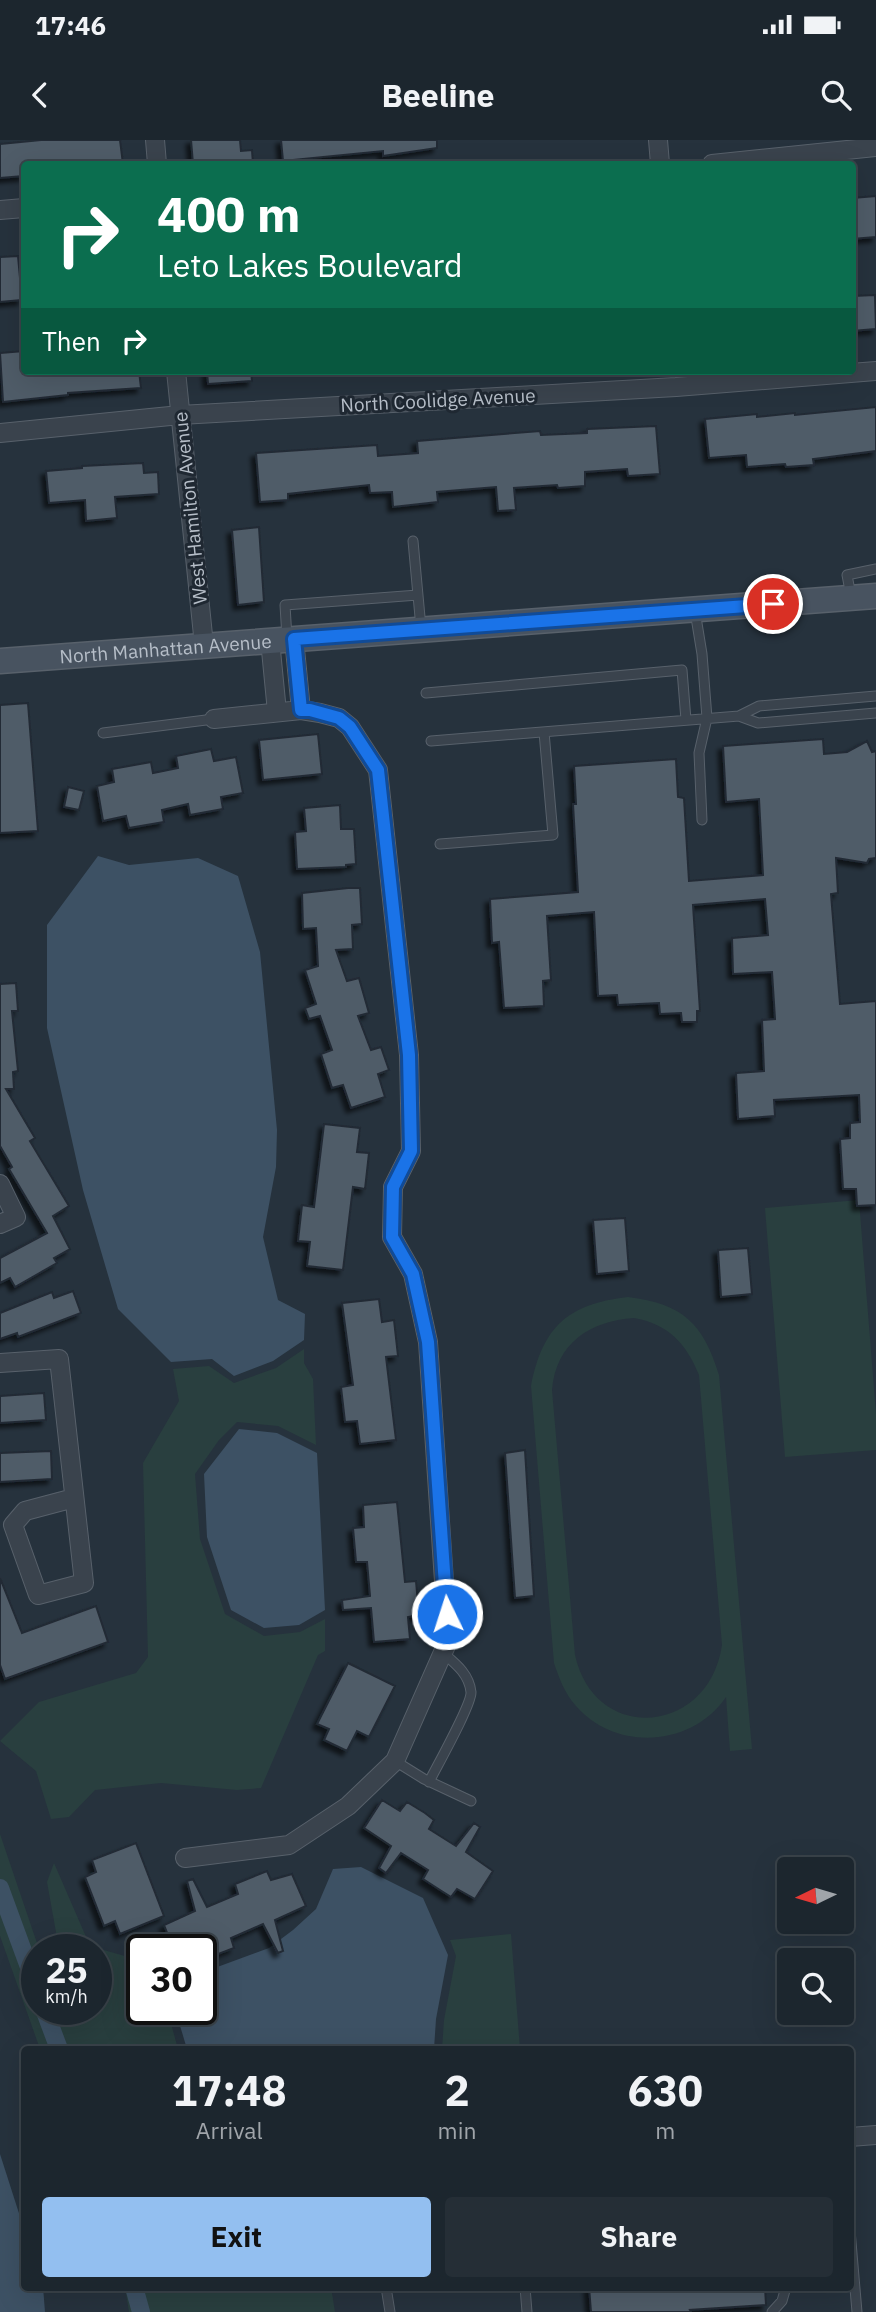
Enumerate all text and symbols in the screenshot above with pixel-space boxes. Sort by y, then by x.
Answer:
text: 17:46 [35,8,106,42]
text: Beeline [381,74,495,116]
icon: back [21,76,59,114]
icon: search [817,76,855,114]
text: 400 m [157,182,301,245]
icon: right [42,189,133,280]
text: Leto Lakes Boulevard [157,244,463,286]
icon: right [115,322,153,360]
text: Then [42,324,101,358]
street label: North Coolidge Avenue [340,383,536,417]
street label: West Hamilton Avenue [168,411,212,605]
pin [743,574,803,634]
icon: arrive [754,585,792,623]
street label: North Manhattan Avenue [59,629,272,669]
position arrow [410,1577,484,1651]
north arrow [777,1857,854,1934]
map controls [777,1857,854,2025]
speed limit sign: 30 [126,1934,217,2025]
text: 25 [45,1947,88,1993]
button: search [777,1948,854,2025]
text: km/h [45,1985,88,2008]
text: 17:48 [172,2063,287,2118]
text: 2 [444,2063,470,2118]
text: 630 [627,2063,703,2118]
text: Arrival [196,2115,263,2145]
text: min [438,2115,476,2145]
text: m [655,2115,675,2145]
button: Exit [42,2197,431,2277]
button: Share [445,2197,833,2277]

